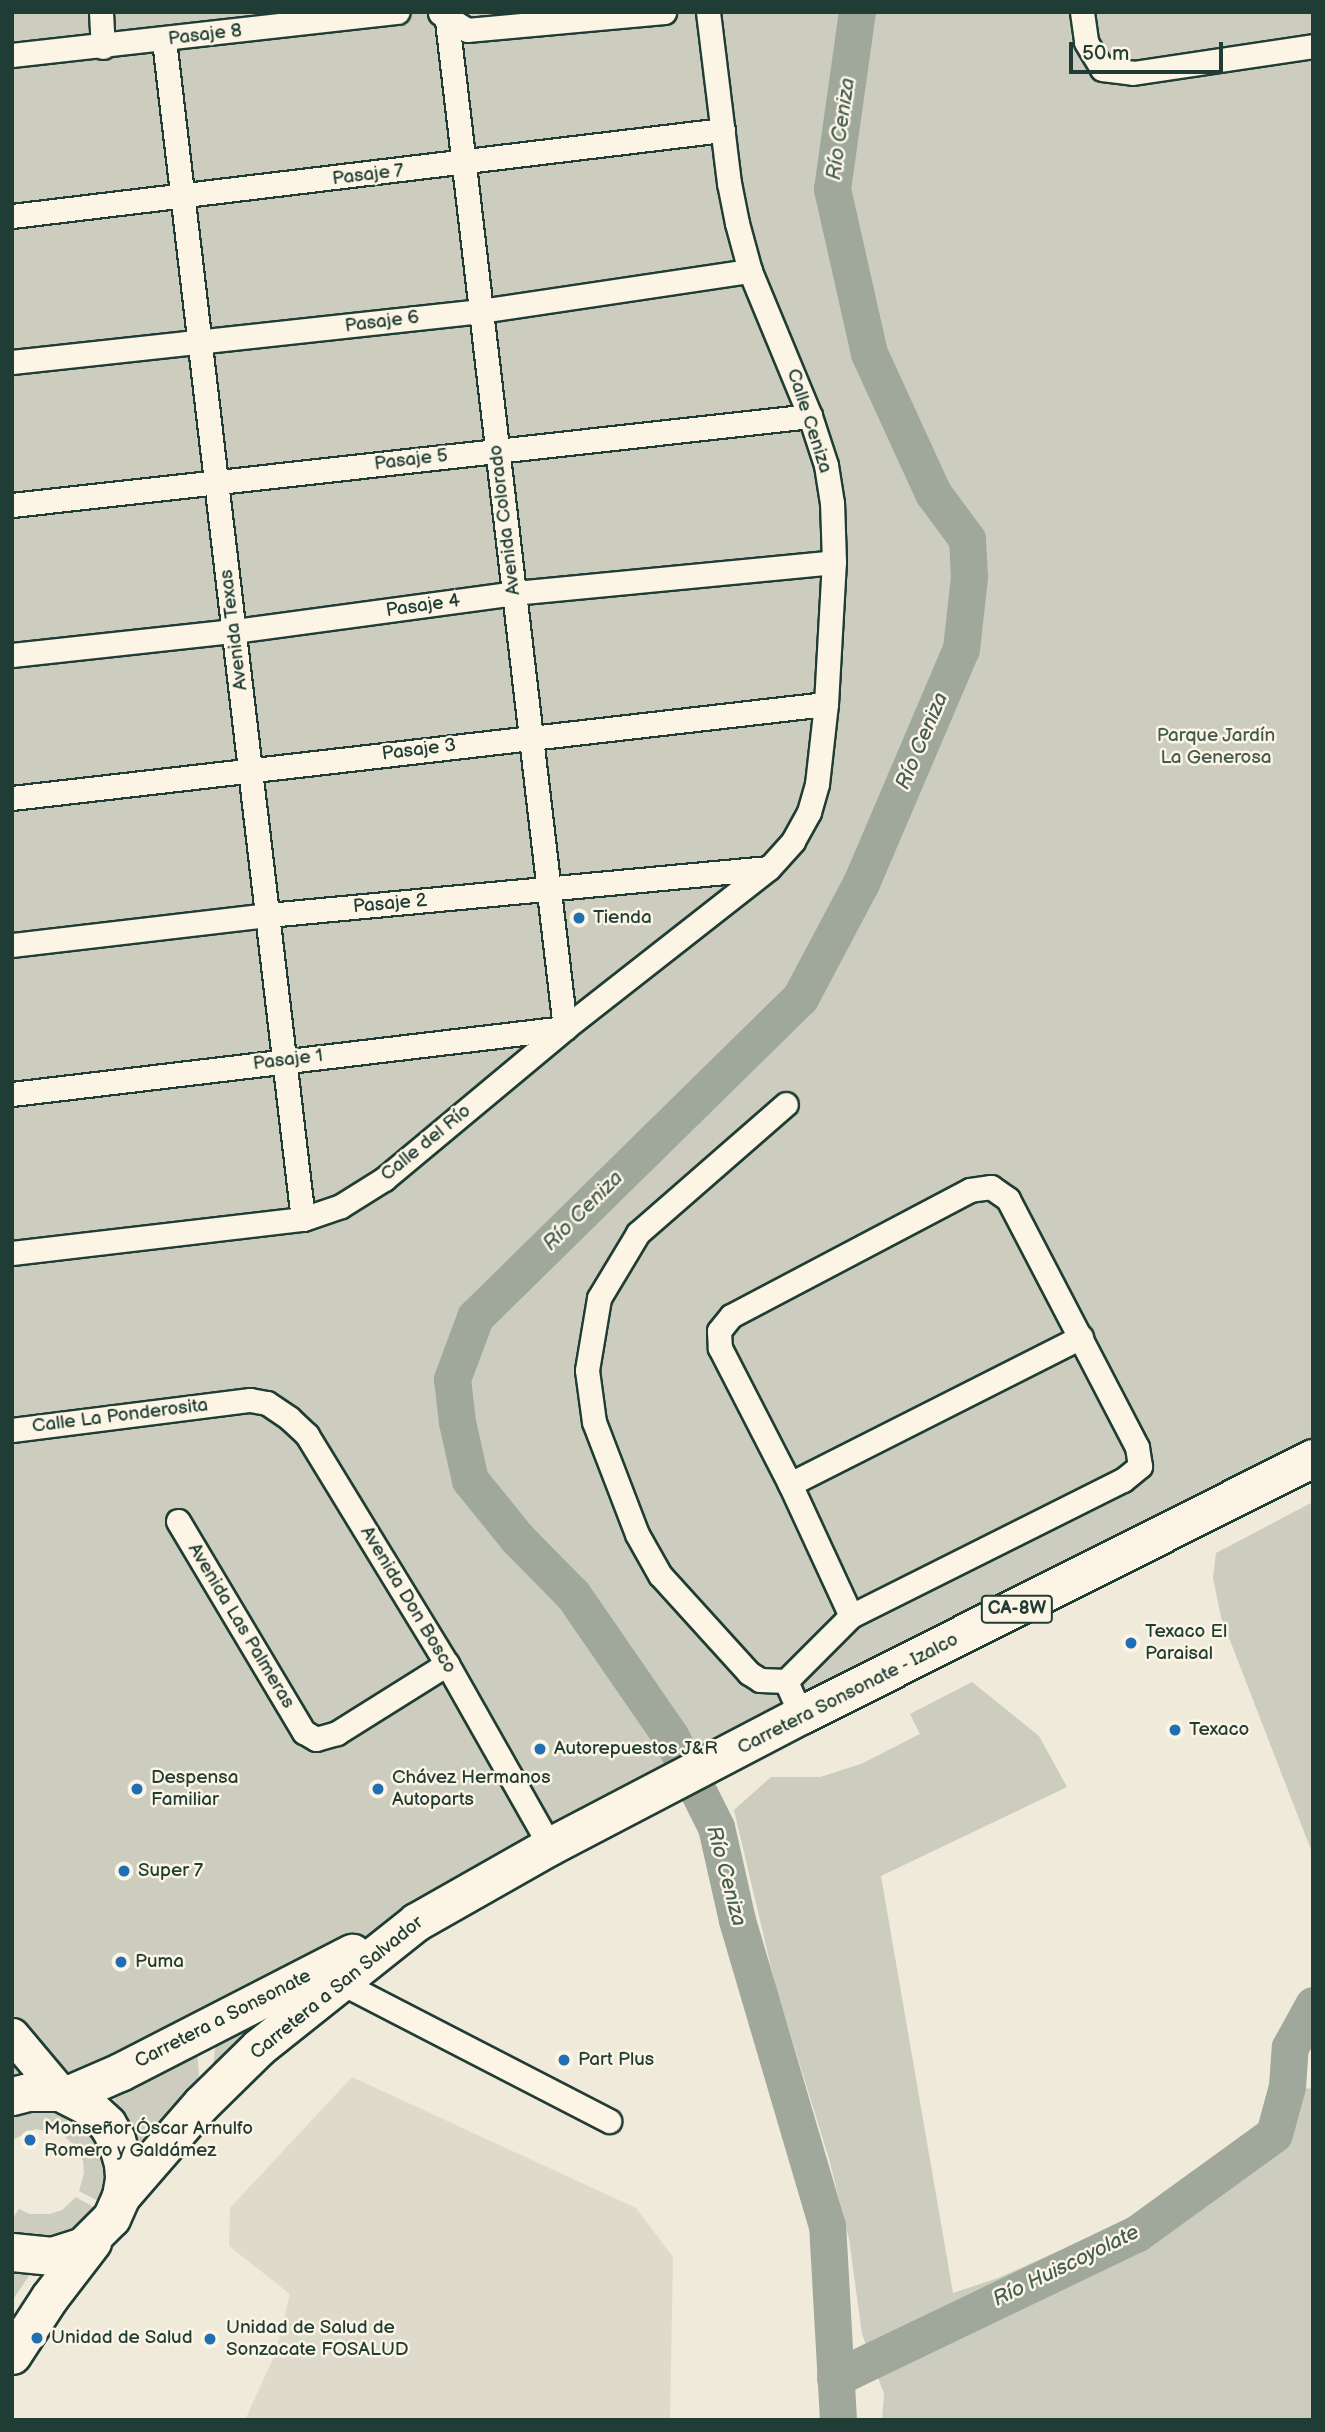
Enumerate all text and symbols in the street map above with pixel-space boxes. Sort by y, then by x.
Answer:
street label: Pasaje 8 [167,19,243,51]
scale bar [1073,28,1227,72]
text: 50 m [1082,41,1129,66]
water label: Río Ceniza [821,76,861,182]
street label: Pasaje 7 [331,159,405,191]
street label: Pasaje 6 [344,306,420,338]
street label: Calle Ceniza [781,366,837,476]
street label: Pasaje 5 [373,444,449,476]
street label: Avenida Colorado [484,444,526,596]
street label: Avenida Texas [215,568,253,692]
street label: Pasaje 4 [384,590,462,622]
water label: Río Ceniza [890,689,954,793]
park label: Parque Jardín La Generosa [1156,725,1276,769]
street label: Pasaje 3 [381,734,457,766]
street label: Pasaje 2 [352,889,428,919]
place label: Tienda [593,907,652,929]
marker: Tienda [571,910,587,926]
street label: Pasaje 1 [252,1044,324,1076]
street label: Calle del Río [376,1100,476,1186]
water label: Río Ceniza [538,1166,628,1256]
street label: Calle La Ponderosita [31,1394,209,1438]
street label: Avenida Don Bosco [355,1522,461,1678]
street label: Avenida Las Palmeras [183,1539,299,1713]
road number: CA-8W [980,1594,1054,1624]
place label: Texaco El Paraisal [1145,1621,1227,1665]
street label: Carretera Sonsonate - Izalco [733,1628,963,1760]
marker: Texaco El Paraisal [1123,1635,1139,1651]
place label: Texaco [1189,1719,1249,1741]
marker: Texaco [1167,1722,1183,1738]
place label: Autorepuestos J&R [554,1738,719,1760]
marker: Autorepuestos J&R [532,1741,548,1757]
place label: Despensa Familiar [151,1767,238,1811]
place label: Chávez Hermanos Autoparts [392,1767,551,1811]
marker: Despensa Familiar [129,1781,145,1797]
marker: Chávez Hermanos Autoparts [370,1781,386,1797]
water label: Río Ceniza [701,1823,751,1929]
place label: Super 7 [138,1860,204,1882]
marker: Super 7 [116,1863,132,1879]
street label: Carretera a San Salvador [246,1911,428,2065]
place label: Puma [135,1951,184,1973]
marker: Puma [113,1954,129,1970]
street label: Carretera a Sonsonate [131,1965,315,2073]
place label: Part Plus [578,2049,654,2071]
marker: Part Plus [556,2052,572,2068]
place label: Monseñor Óscar Arnulfo Romero y Galdámez [44,2118,253,2162]
marker: Monseñor Óscar Arnulfo Romero y Galdámez [22,2132,38,2148]
water label: Río Huiscoyolate [989,2220,1143,2312]
place label: Unidad de Salud de Sonzacate FOSALUD [226,2317,409,2361]
place label: Unidad de Salud [51,2327,193,2349]
marker: Unidad de Salud de Sonzacate FOSALUD [200,2329,220,2349]
marker: Unidad de Salud [29,2330,45,2346]

